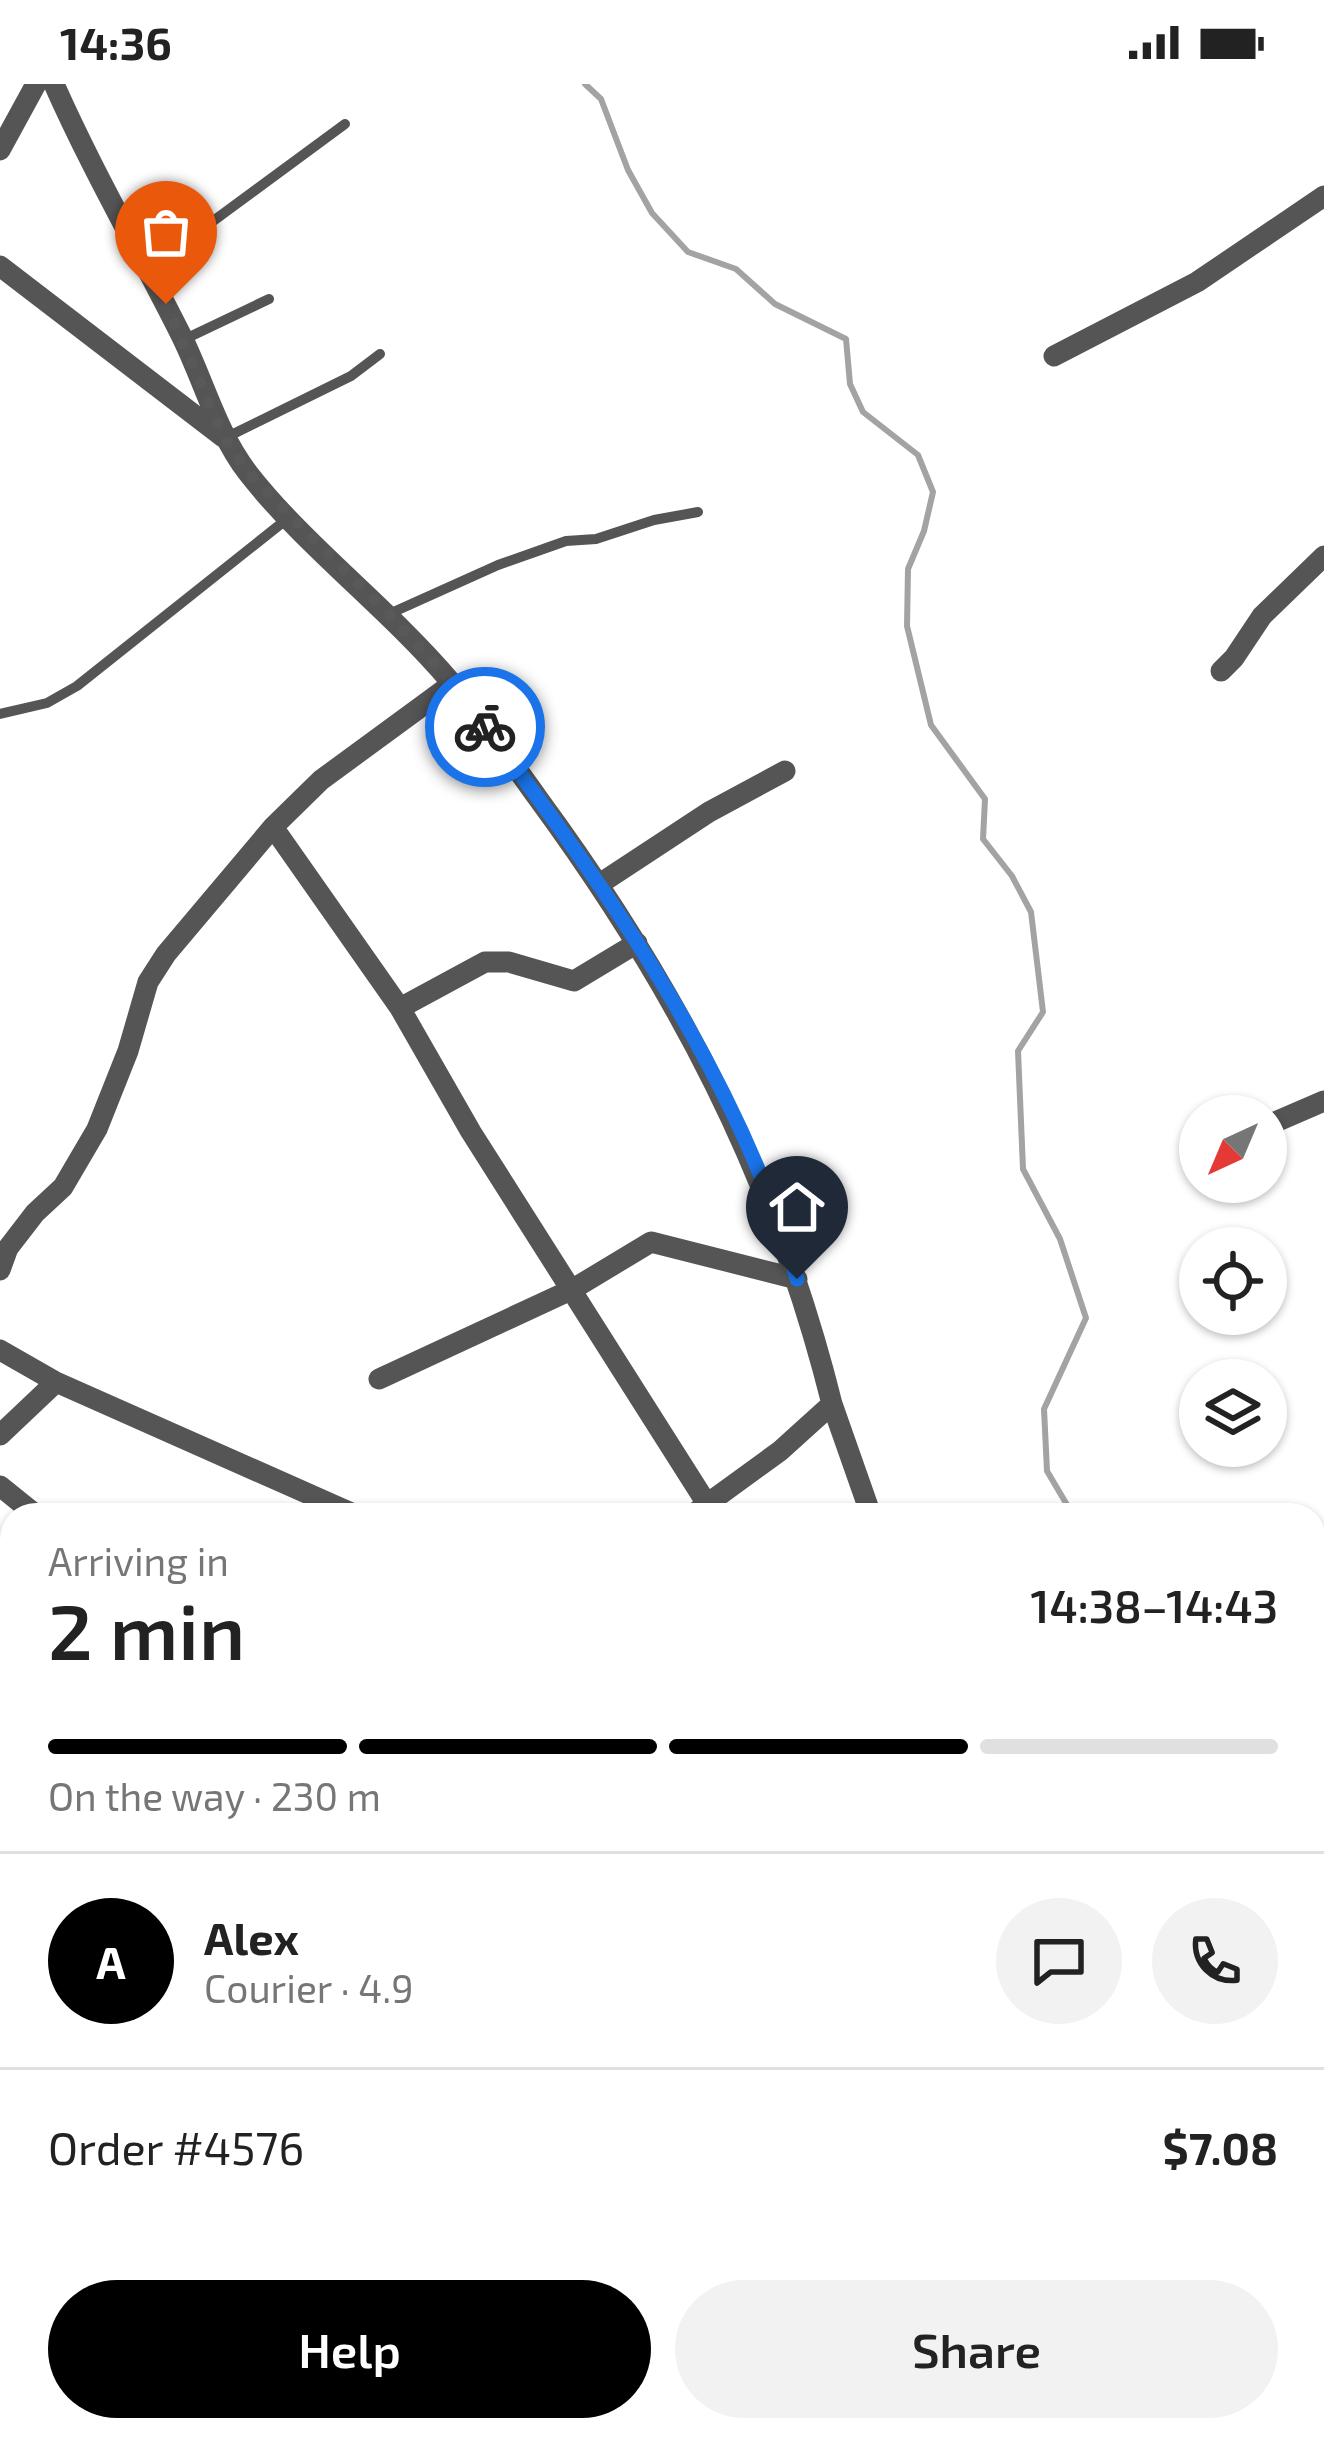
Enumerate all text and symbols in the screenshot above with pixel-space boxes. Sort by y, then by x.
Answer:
text: 14:36 [60,15,172,69]
pin [115,181,217,304]
icon: bag [133,199,199,265]
courier [425,667,545,787]
icon: bike [452,694,518,760]
north arrow [1179,1095,1287,1203]
map controls [1179,1095,1287,1467]
pin [746,1156,848,1279]
icon: home [764,1174,830,1240]
button: locate [1179,1227,1287,1335]
button: layers [1179,1359,1287,1467]
text: Arriving in [48,1537,229,1584]
text: 14:38–14:43 [1031,1578,1278,1632]
text: 2 min [48,1582,245,1676]
text: On the way · 230 m [48,1772,381,1819]
button: chat [996,1898,1122,2024]
button: phone [1152,1898,1278,2024]
text: Alex [204,1910,299,1964]
text: A [96,1934,126,1988]
text: Courier · 4.9 [204,1964,414,2011]
text: Order #4576 [48,2120,304,2174]
text: $7.08 [1163,2120,1278,2174]
button: Help [48,2280,651,2418]
button: Share [675,2280,1278,2418]

